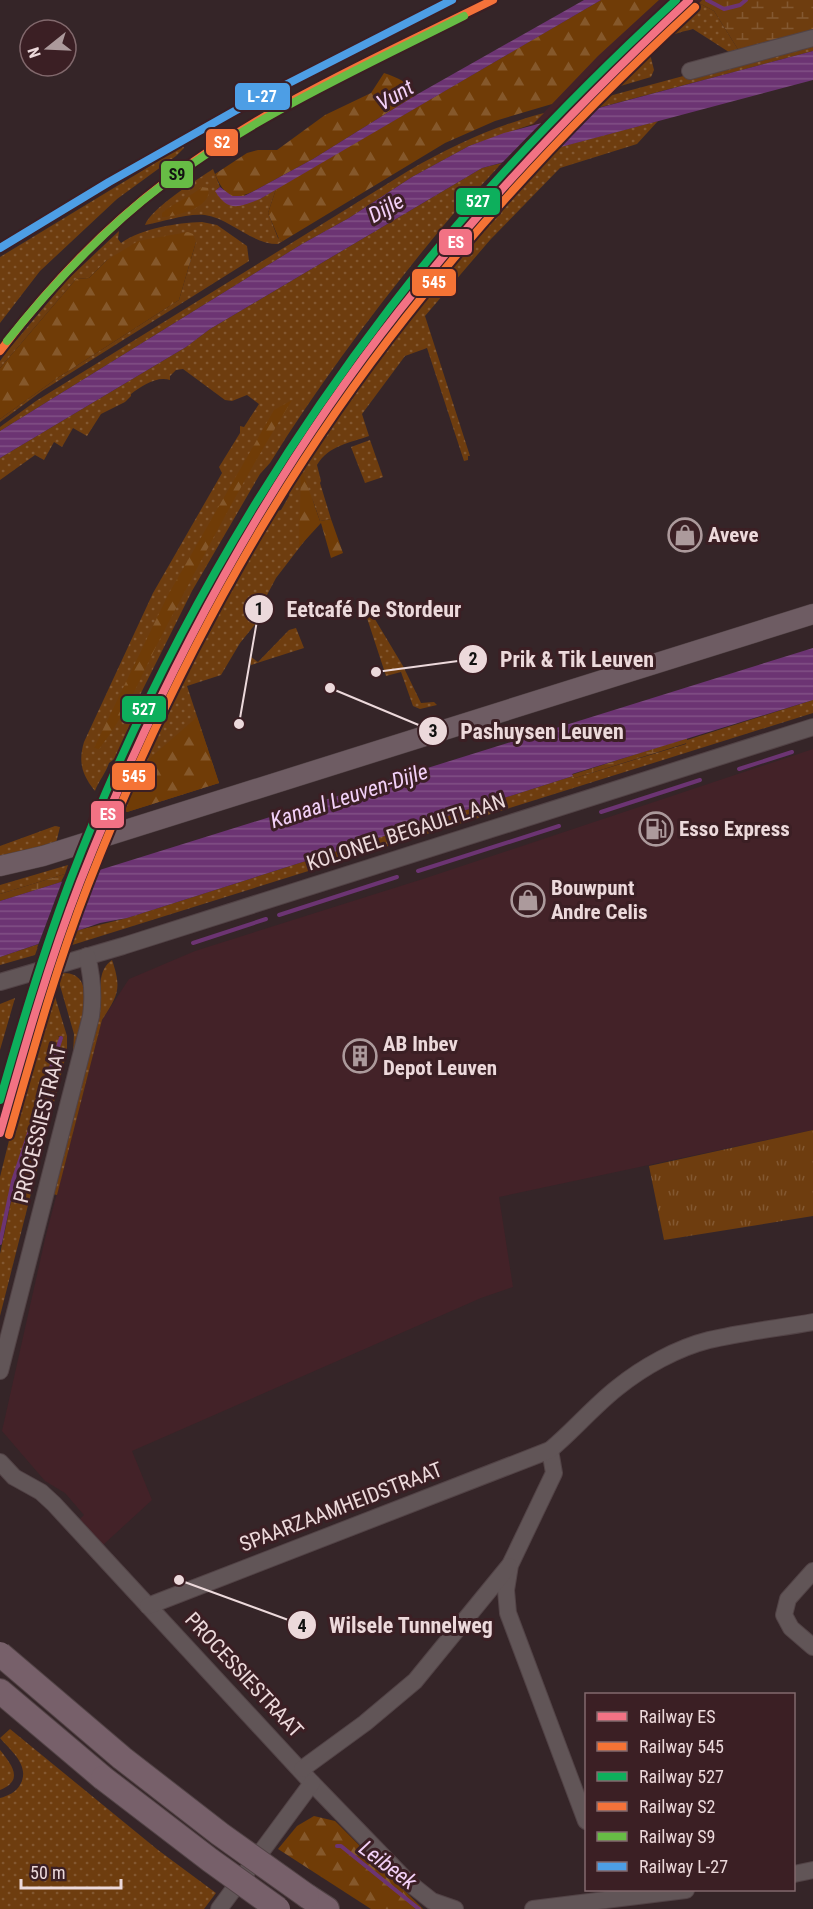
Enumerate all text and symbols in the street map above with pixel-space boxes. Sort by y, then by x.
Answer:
north arrow [18,18,78,78]
text: N [24,45,45,60]
water label: Vunt [372,74,419,115]
line badge: L-27 [234,82,291,111]
text: L-27 [247,87,277,106]
line badge: S2 [205,128,239,157]
text: S2 [214,133,230,152]
line badge: S9 [160,160,194,189]
text: S9 [169,165,185,184]
line badge: 527 [455,187,501,216]
water label: Dijle [364,188,408,228]
text: 527 [466,192,490,211]
line badge: ES [438,228,473,256]
text: ES [448,233,465,252]
line badge: 545 [411,268,457,297]
text: 545 [422,273,446,292]
shop icon: Aveve [667,517,703,553]
place label: Aveve [708,523,759,547]
callout: Eetcafé De Stordeur [244,589,473,629]
text: Eetcafé De Stordeur [287,597,461,622]
text: 1 [254,598,264,619]
callout: Prik & Tik Leuven [458,639,666,679]
text: Prik & Tik Leuven [500,647,654,672]
text: 2 [468,648,478,669]
line badge: 527 [121,695,167,723]
text: 527 [132,700,156,719]
callout: Pashuysen Leuven [418,711,636,751]
text: Pashuysen Leuven [460,719,624,744]
text: 3 [428,720,438,741]
water label: Kanaal Leuven-Dijle [267,759,431,833]
line badge: 545 [111,762,156,791]
text: 545 [122,767,146,786]
street label: KOLONEL BEGAULTLAAN [304,789,508,875]
line badge: ES [90,800,125,829]
text: ES [100,805,117,824]
fuel station icon: Esso Express [638,811,674,847]
place label: Esso Express [679,817,790,841]
place label: Bouwpunt Andre Celis [551,876,648,924]
shop icon: Bouwpunt Andre Celis [510,882,546,918]
place label: AB Inbev Depot Leuven [383,1032,497,1080]
building icon: AB Inbev Depot Leuven [342,1038,378,1074]
street label: PROCESSIESTRAAT [9,1042,71,1206]
street label: SPAARZAAMHEIDSTRAAT [236,1457,446,1557]
callout: Wilsele Tunnelweg [287,1605,505,1645]
street label: PROCESSIESTRAAT [180,1608,308,1742]
text: Wilsele Tunnelweg [329,1613,493,1638]
text: 4 [297,1615,307,1636]
legend [585,1693,795,1891]
text: Railway ES [639,1706,716,1727]
text: Railway 545 [639,1736,724,1757]
text: Railway 527 [639,1766,724,1787]
text: Railway S2 [639,1796,716,1817]
text: Railway S9 [639,1826,715,1847]
water label: Leibeek [354,1835,422,1895]
scale bar [21,1852,122,1890]
text: Railway L-27 [639,1856,728,1877]
text: 50 m [30,1862,65,1883]

